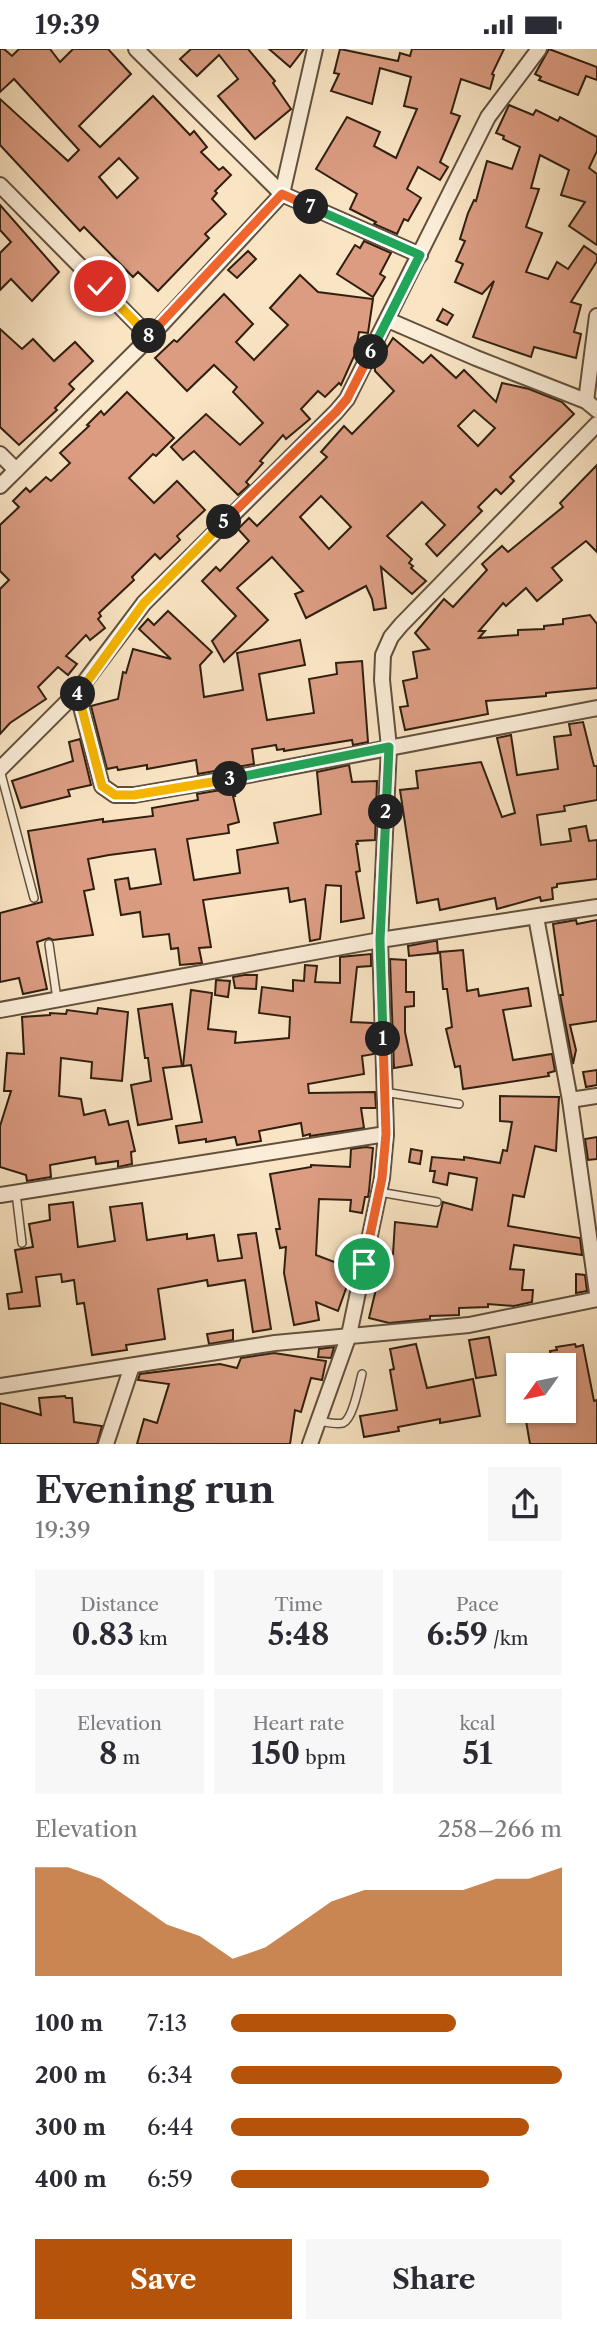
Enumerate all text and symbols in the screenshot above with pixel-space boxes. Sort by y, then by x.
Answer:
text: 19:39 [35,9,100,41]
pin: 7 [294,189,328,225]
text: 7 [306,195,315,218]
pin [70,256,130,316]
icon: check [81,267,119,305]
pin: 8 [132,319,166,353]
text: 8 [143,324,154,347]
pin: 6 [354,335,388,369]
text: 6 [365,340,376,363]
pin: 5 [206,505,242,539]
text: 5 [218,510,229,533]
pin: 4 [60,677,96,711]
text: 4 [72,682,83,705]
pin: 3 [212,761,247,797]
text: 3 [224,767,235,790]
pin: 2 [368,795,404,829]
text: 2 [380,800,391,823]
pin: 1 [366,1021,400,1056]
text: 1 [378,1027,387,1050]
pin [334,1234,394,1294]
icon: arrive [345,1245,383,1283]
north arrow [506,1353,576,1423]
map controls [506,1353,576,1423]
text: Evening run [35,1466,275,1513]
button: share [488,1467,562,1541]
text: 19:39 [35,1516,91,1544]
text: Distance [80,1593,159,1616]
text: Time [274,1593,323,1616]
text: Pace [456,1593,499,1616]
text: 0.83 [71,1616,134,1653]
text: 5:48 [268,1616,329,1653]
text: 6:59 [427,1616,488,1653]
text: km [134,1627,168,1650]
text: /km [488,1627,528,1650]
text: Elevation [77,1712,162,1735]
text: Heart rate [253,1712,344,1735]
text: kcal [460,1712,495,1735]
text: 8 [99,1735,117,1772]
text: 150 [251,1735,300,1772]
text: 51 [462,1735,493,1772]
text: m [117,1746,140,1769]
text: bpm [300,1746,346,1769]
text: Elevation [35,1815,138,1843]
text: 258–266 m [438,1815,562,1843]
text: 100 m [35,2009,103,2037]
text: 7:13 [147,2009,187,2037]
text: 200 m [35,2061,107,2089]
text: 6:34 [147,2061,193,2089]
text: 300 m [35,2113,106,2141]
text: 6:44 [147,2113,194,2141]
text: 400 m [35,2165,107,2193]
text: 6:59 [147,2165,193,2193]
button: Save [35,2239,292,2319]
button: Share [306,2239,562,2319]

